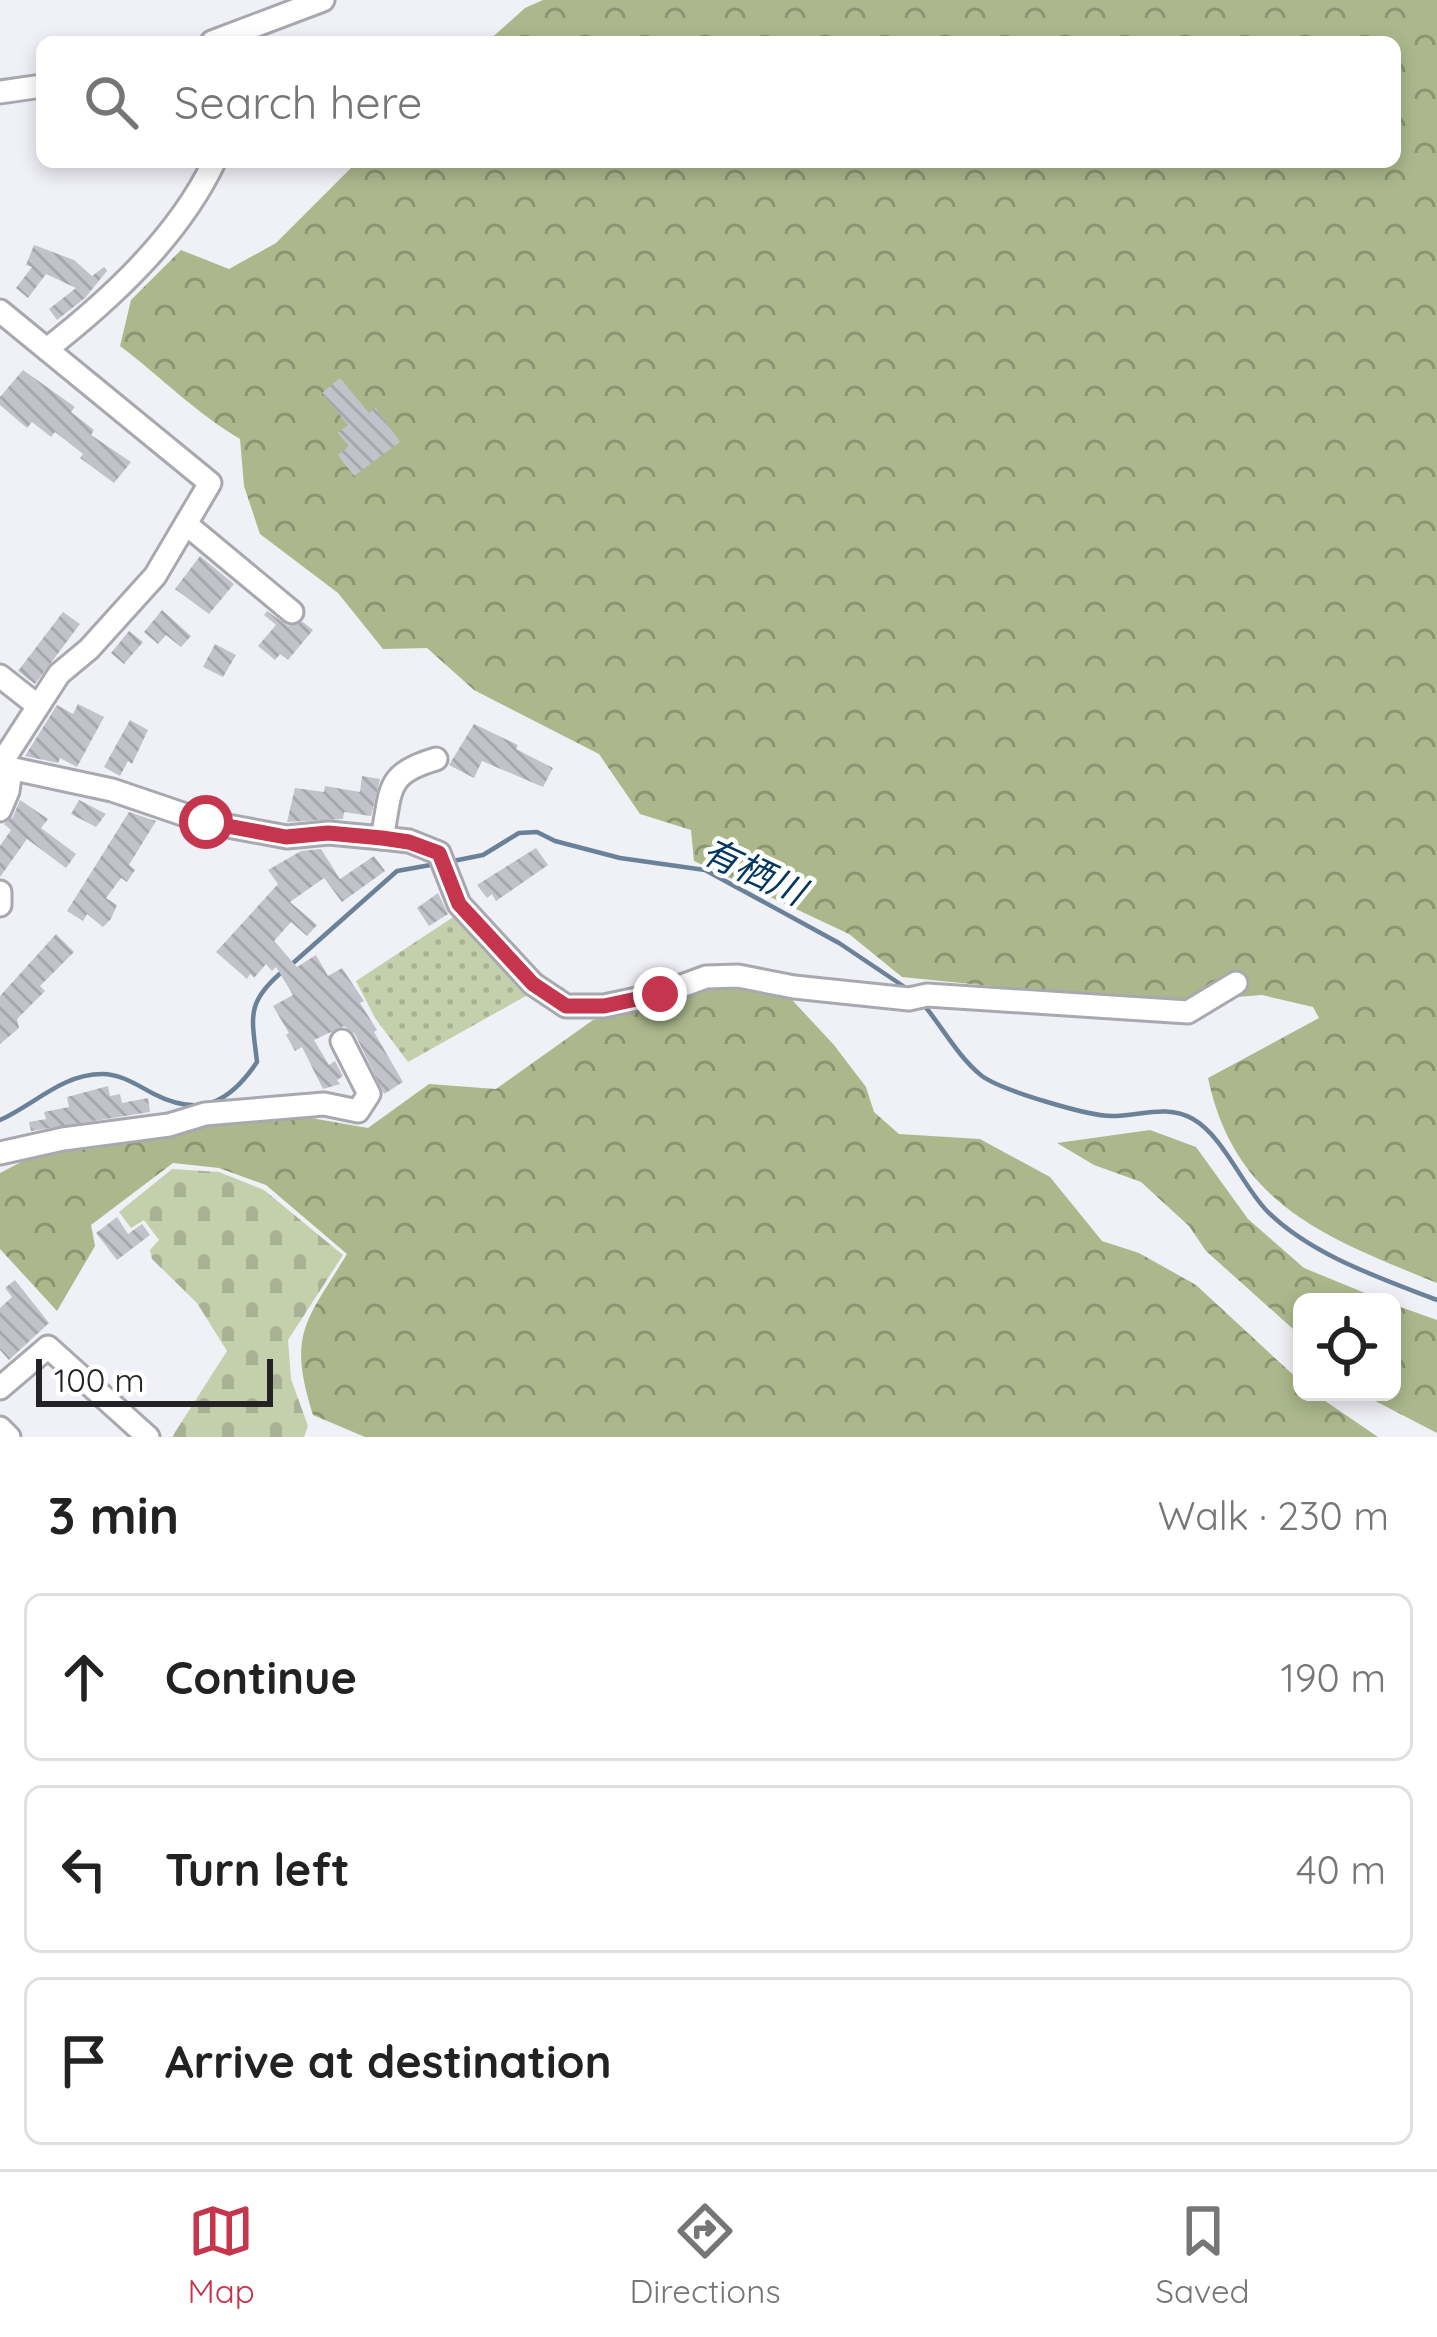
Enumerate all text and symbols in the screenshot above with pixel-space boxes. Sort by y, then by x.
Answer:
search box [36,36,1401,168]
icon: search [78,69,144,135]
text: Search here [174,74,422,130]
route start [179,795,233,849]
water label: 有栖川 [696,827,816,915]
route end [633,967,687,1021]
map controls [1293,1293,1401,1401]
button: locate [1293,1293,1401,1401]
scale bar [36,1353,273,1406]
text: 100 m [54,1359,145,1400]
text: 3 min [48,1483,179,1547]
text: Walk · 230 m [1158,1491,1389,1540]
icon: ahead [51,1644,117,1710]
text: Continue [165,1649,357,1705]
text: 190 m [1280,1653,1386,1702]
icon: left [51,1836,117,1902]
text: Turn left [165,1841,350,1897]
text: 40 m [1296,1845,1386,1894]
icon: arrive [51,2028,117,2094]
text: Arrive at destination [165,2033,611,2089]
tab: Map [187,2198,255,2311]
tab: Directions [629,2198,781,2311]
tab: Saved [1156,2198,1250,2311]

